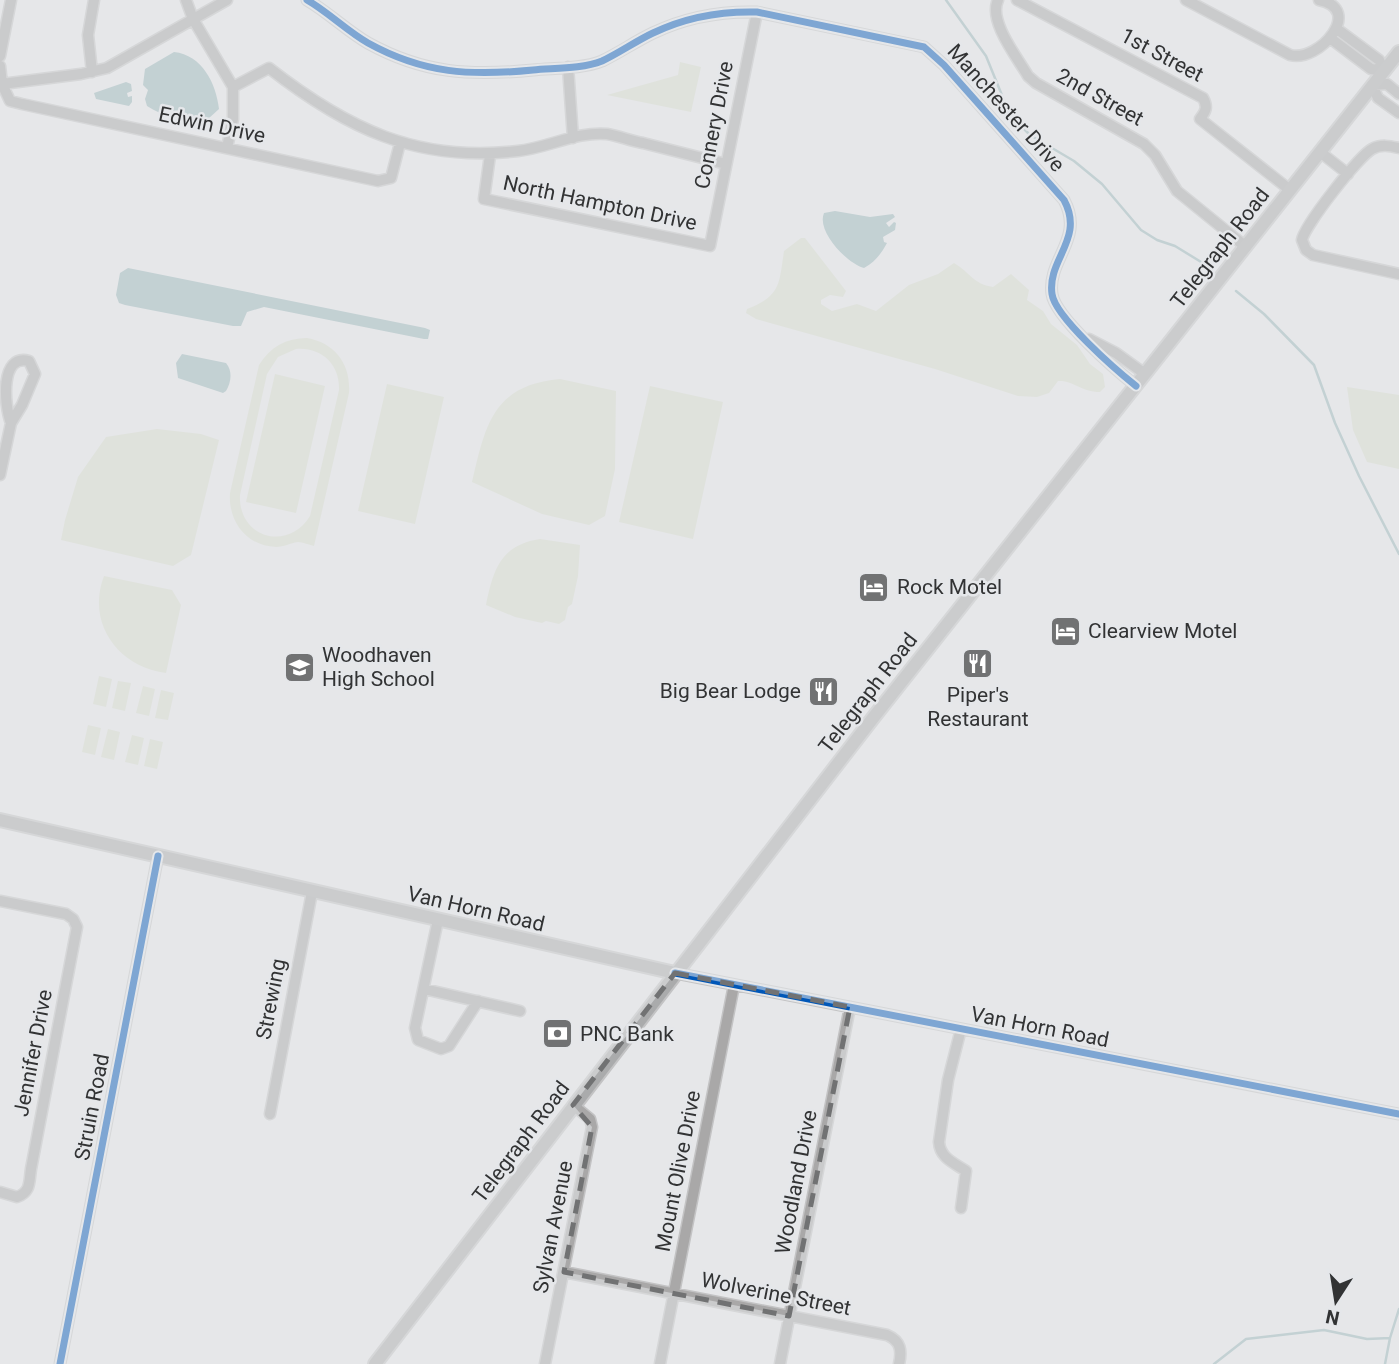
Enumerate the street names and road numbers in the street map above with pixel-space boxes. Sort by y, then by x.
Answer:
street label: 1st Street [1117,23,1208,87]
street label: Manchester Drive [942,39,1070,177]
street label: Connery Drive [690,59,738,191]
street label: 2nd Street [1052,63,1148,131]
street label: Edwin Drive [156,102,268,148]
street label: North Hampton Drive [501,171,699,235]
street label: Telegraph Road [1166,183,1274,313]
street label: Telegraph Road [814,628,922,758]
street label: Van Horn Road [405,882,547,936]
street label: Strewing [251,957,291,1041]
street label: Jennifer Drive [9,988,57,1118]
street label: Van Horn Road [969,1002,1111,1052]
street label: Struin Road [70,1052,114,1162]
street label: Telegraph Road [468,1077,574,1207]
street label: Mount Olive Drive [651,1088,705,1254]
street label: Woodland Drive [770,1108,822,1256]
street label: Sylvan Avenue [528,1159,578,1295]
street label: Wolverine Street [699,1268,853,1320]

